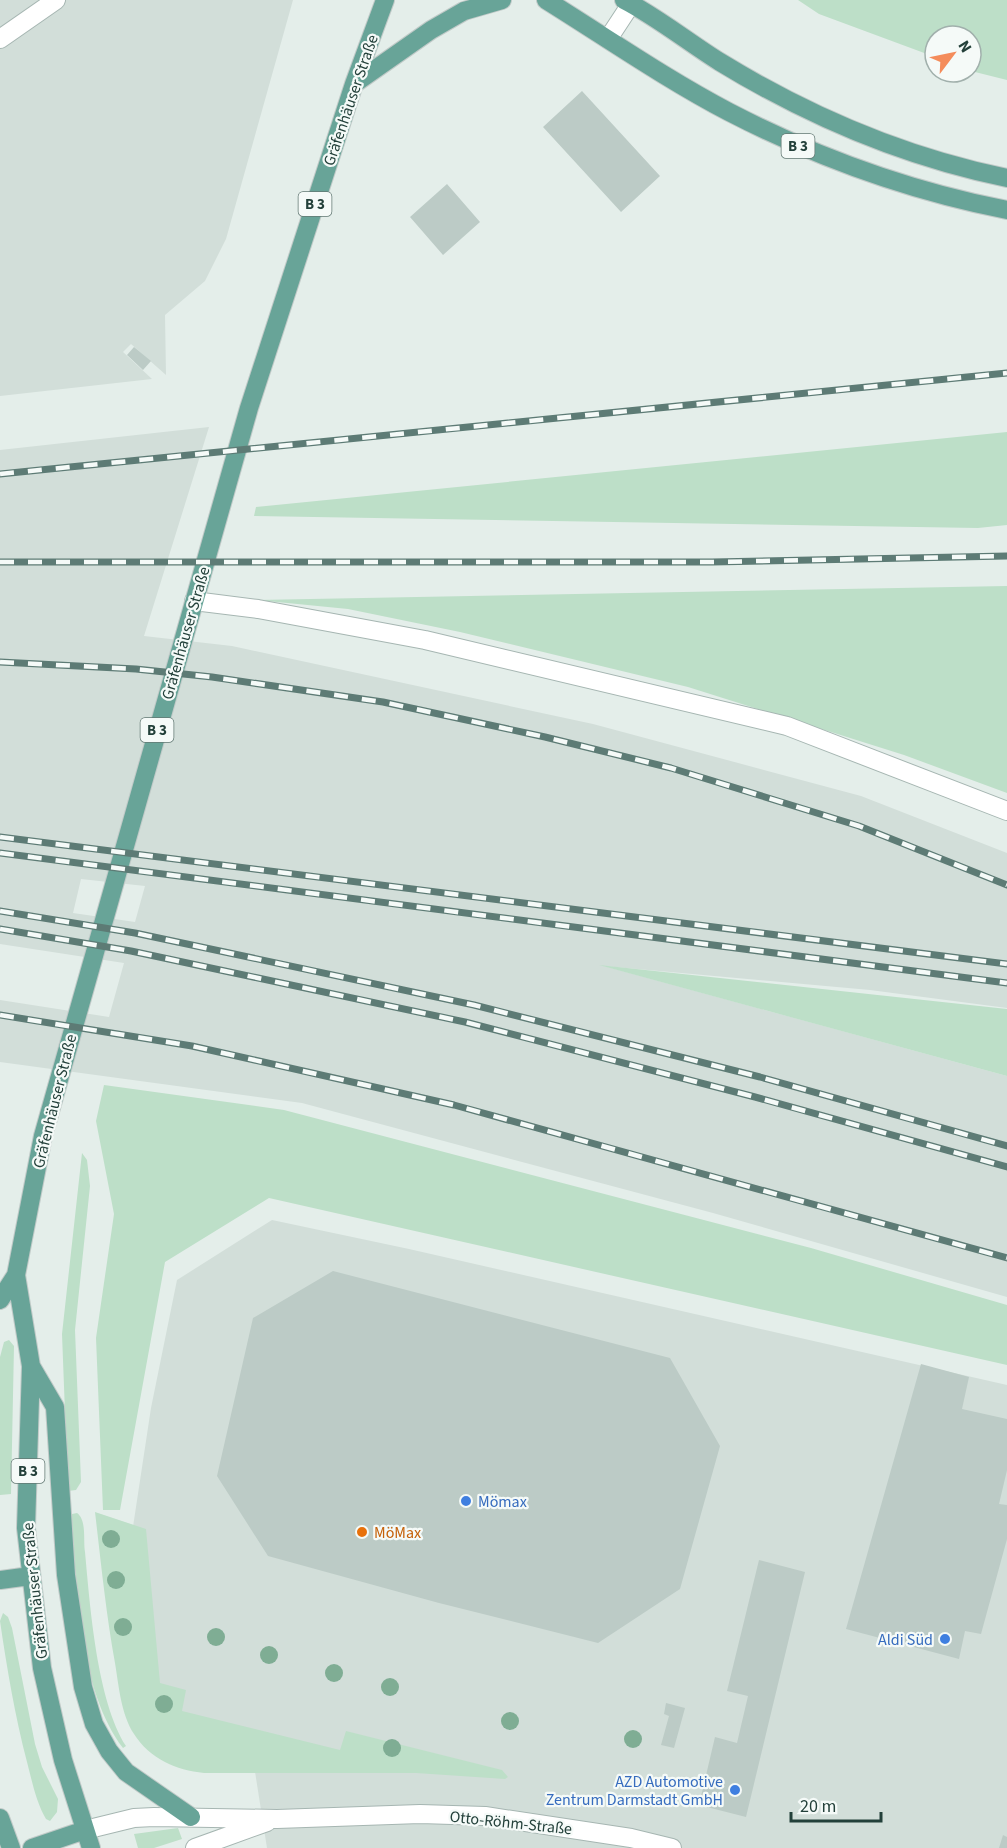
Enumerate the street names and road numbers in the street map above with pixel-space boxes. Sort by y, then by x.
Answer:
street label: Gräfenhäuser Straße [318,32,384,169]
road number: B 3 [782,134,814,158]
road number: B 3 [298,192,332,216]
street label: Gräfenhäuser Straße [156,564,215,702]
road number: B 3 [140,718,174,742]
street label: Gräfenhäuser Straße [28,1032,82,1170]
road number: B 3 [12,1459,44,1483]
street label: Gräfenhäuser Straße [17,1521,53,1660]
street label: Otto-Röhm-Straße [449,1806,573,1840]

